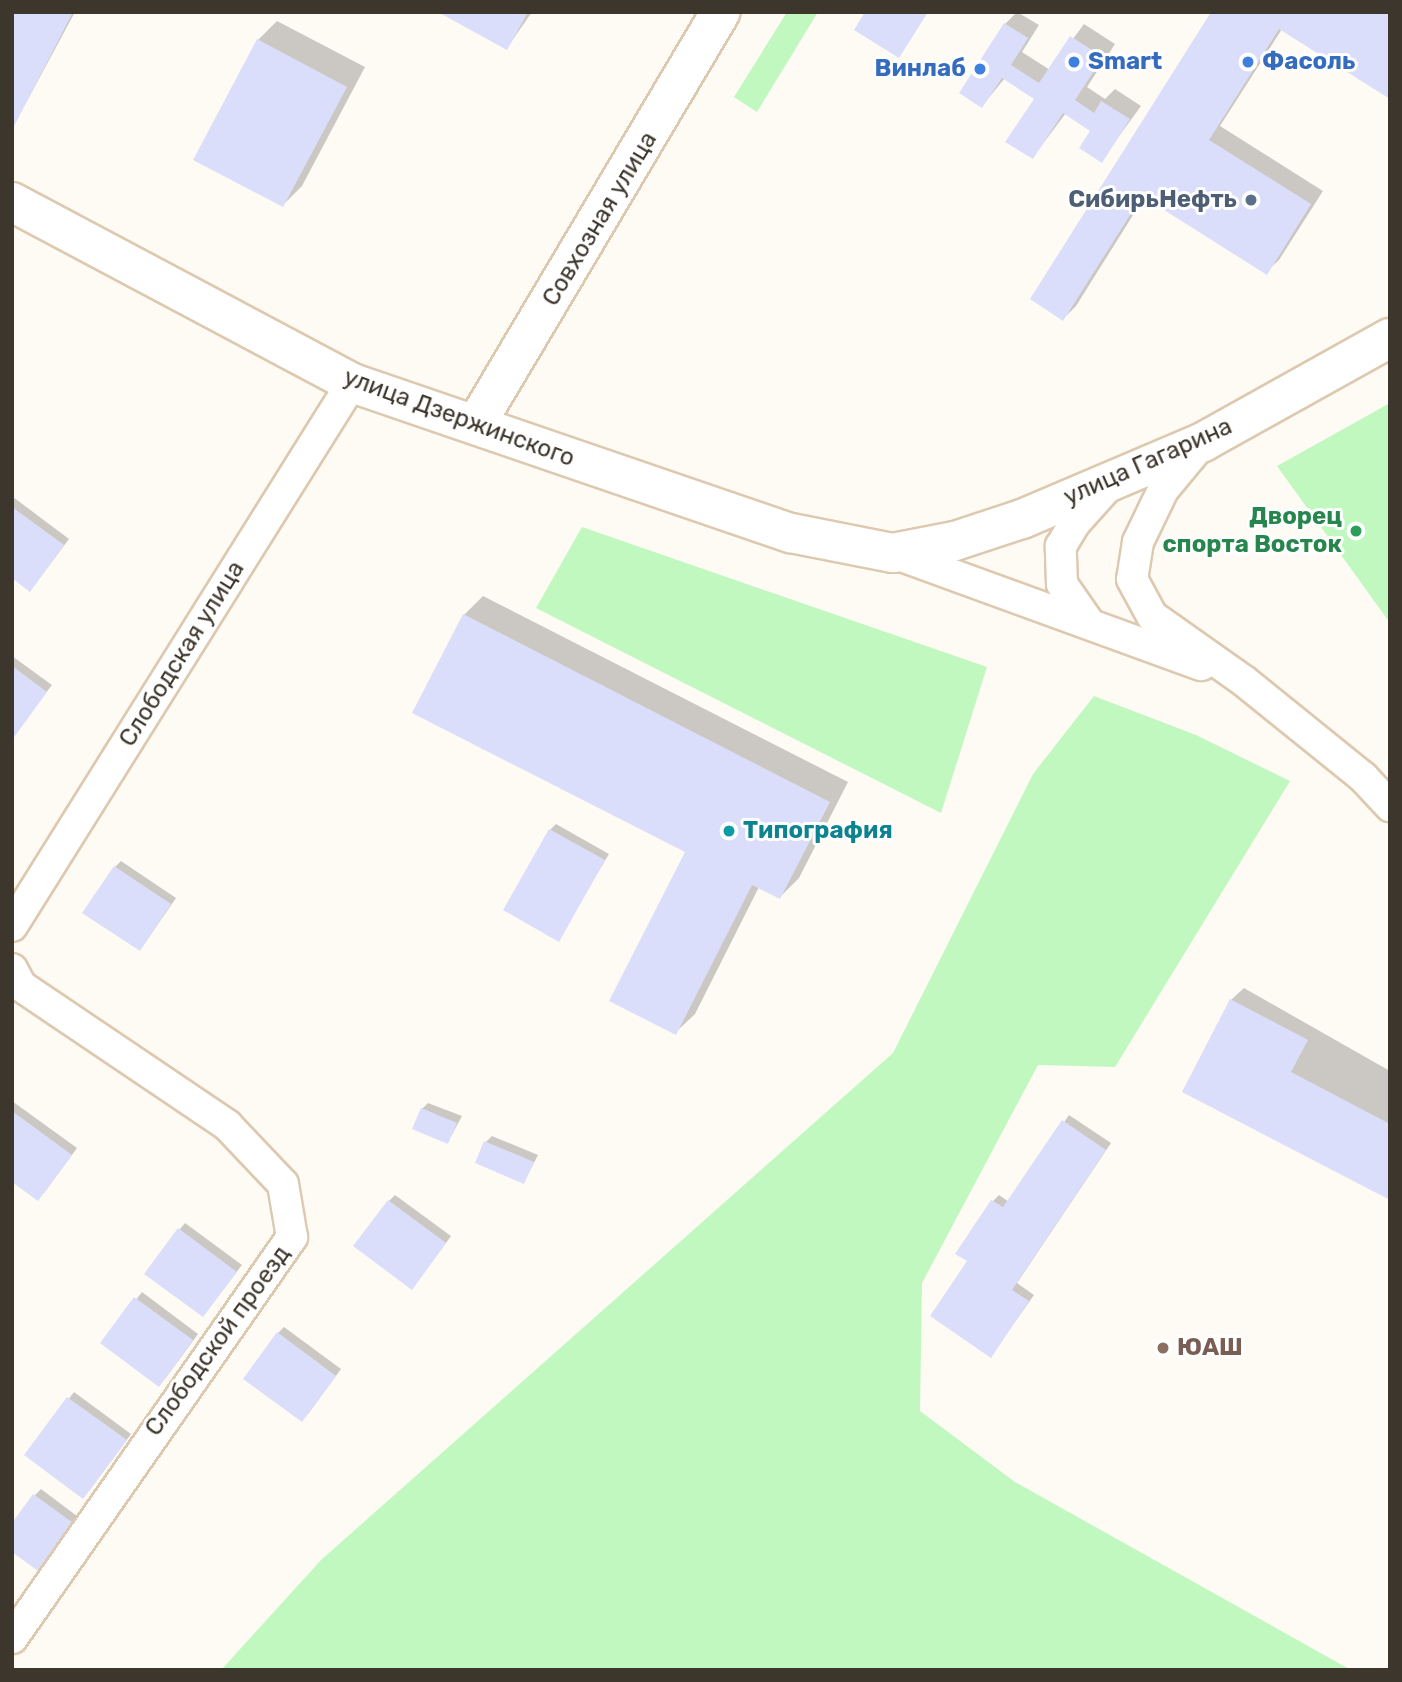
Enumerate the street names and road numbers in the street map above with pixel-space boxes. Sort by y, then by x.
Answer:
street label: Совхозная улица [537,127,663,311]
street label: улица Дзержинского [340,363,578,473]
street label: улица Гагарина [1059,412,1237,512]
street label: Слободская улица [113,556,251,752]
street label: Слободской проезд [139,1240,297,1442]

